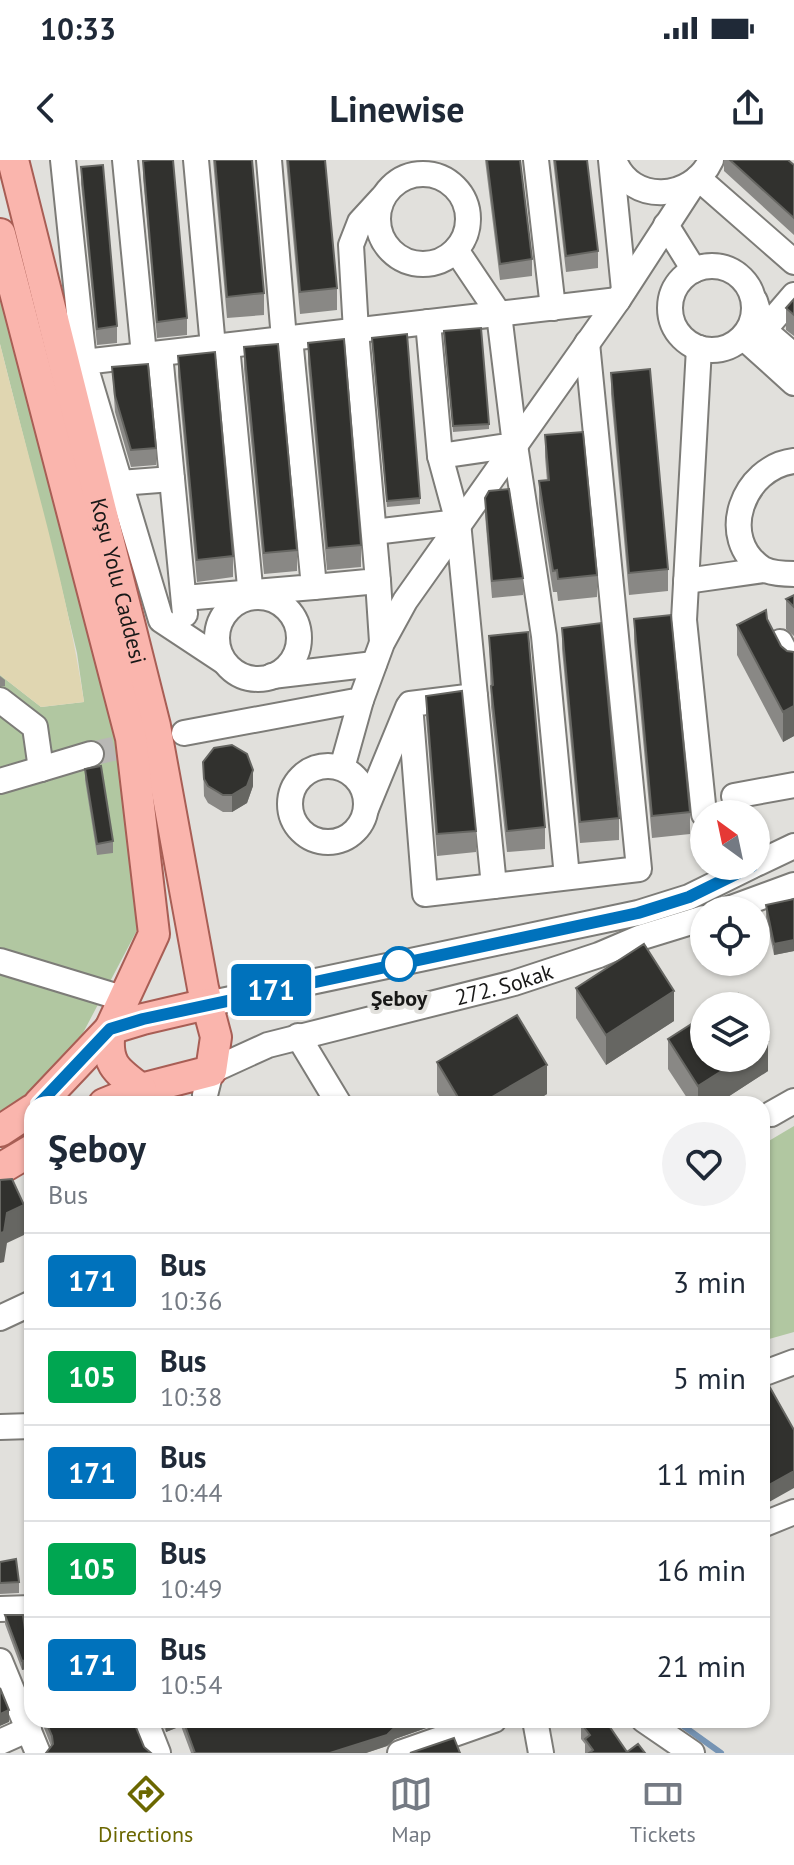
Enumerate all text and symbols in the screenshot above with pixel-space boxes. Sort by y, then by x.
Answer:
text: 10:33 [40,9,116,48]
text: Linewise [329,85,465,132]
icon: back [24,86,68,130]
icon: share [726,86,770,130]
street label: Koşu Yolu Caddesi [84,495,153,667]
north arrow [690,800,770,880]
map controls [690,800,770,1072]
button: locate [690,896,770,976]
marker: Şeboy [382,947,416,981]
street label: 272. Sokak [452,957,557,1011]
line badge: 171 [225,964,317,1016]
text: 171 [247,971,295,1008]
place label: Şeboy [371,984,428,1012]
button: layers [690,992,770,1072]
button: heart [662,1122,746,1206]
text: Şeboy [48,1123,146,1172]
text: Bus [48,1178,88,1211]
text: Bus [160,1245,207,1284]
text: 171 [68,1262,116,1299]
text: 3 min [673,1262,746,1301]
text: 10:36 [160,1284,222,1317]
text: Bus [160,1341,207,1380]
text: 105 [68,1358,116,1395]
text: 5 min [673,1358,746,1397]
text: 10:38 [160,1380,222,1413]
text: Bus [160,1437,207,1476]
text: 171 [68,1454,116,1491]
text: 11 min [656,1454,746,1493]
text: 10:44 [160,1476,222,1509]
text: Bus [160,1533,207,1572]
text: 105 [68,1550,116,1587]
text: 16 min [656,1550,746,1589]
text: 10:49 [160,1572,222,1605]
text: Bus [160,1629,207,1668]
text: 171 [68,1646,116,1683]
text: 21 min [656,1646,746,1685]
text: 10:54 [160,1668,222,1701]
tab: Directions [98,1772,193,1848]
tab: Map [389,1772,433,1848]
tab: Tickets [630,1772,696,1848]

